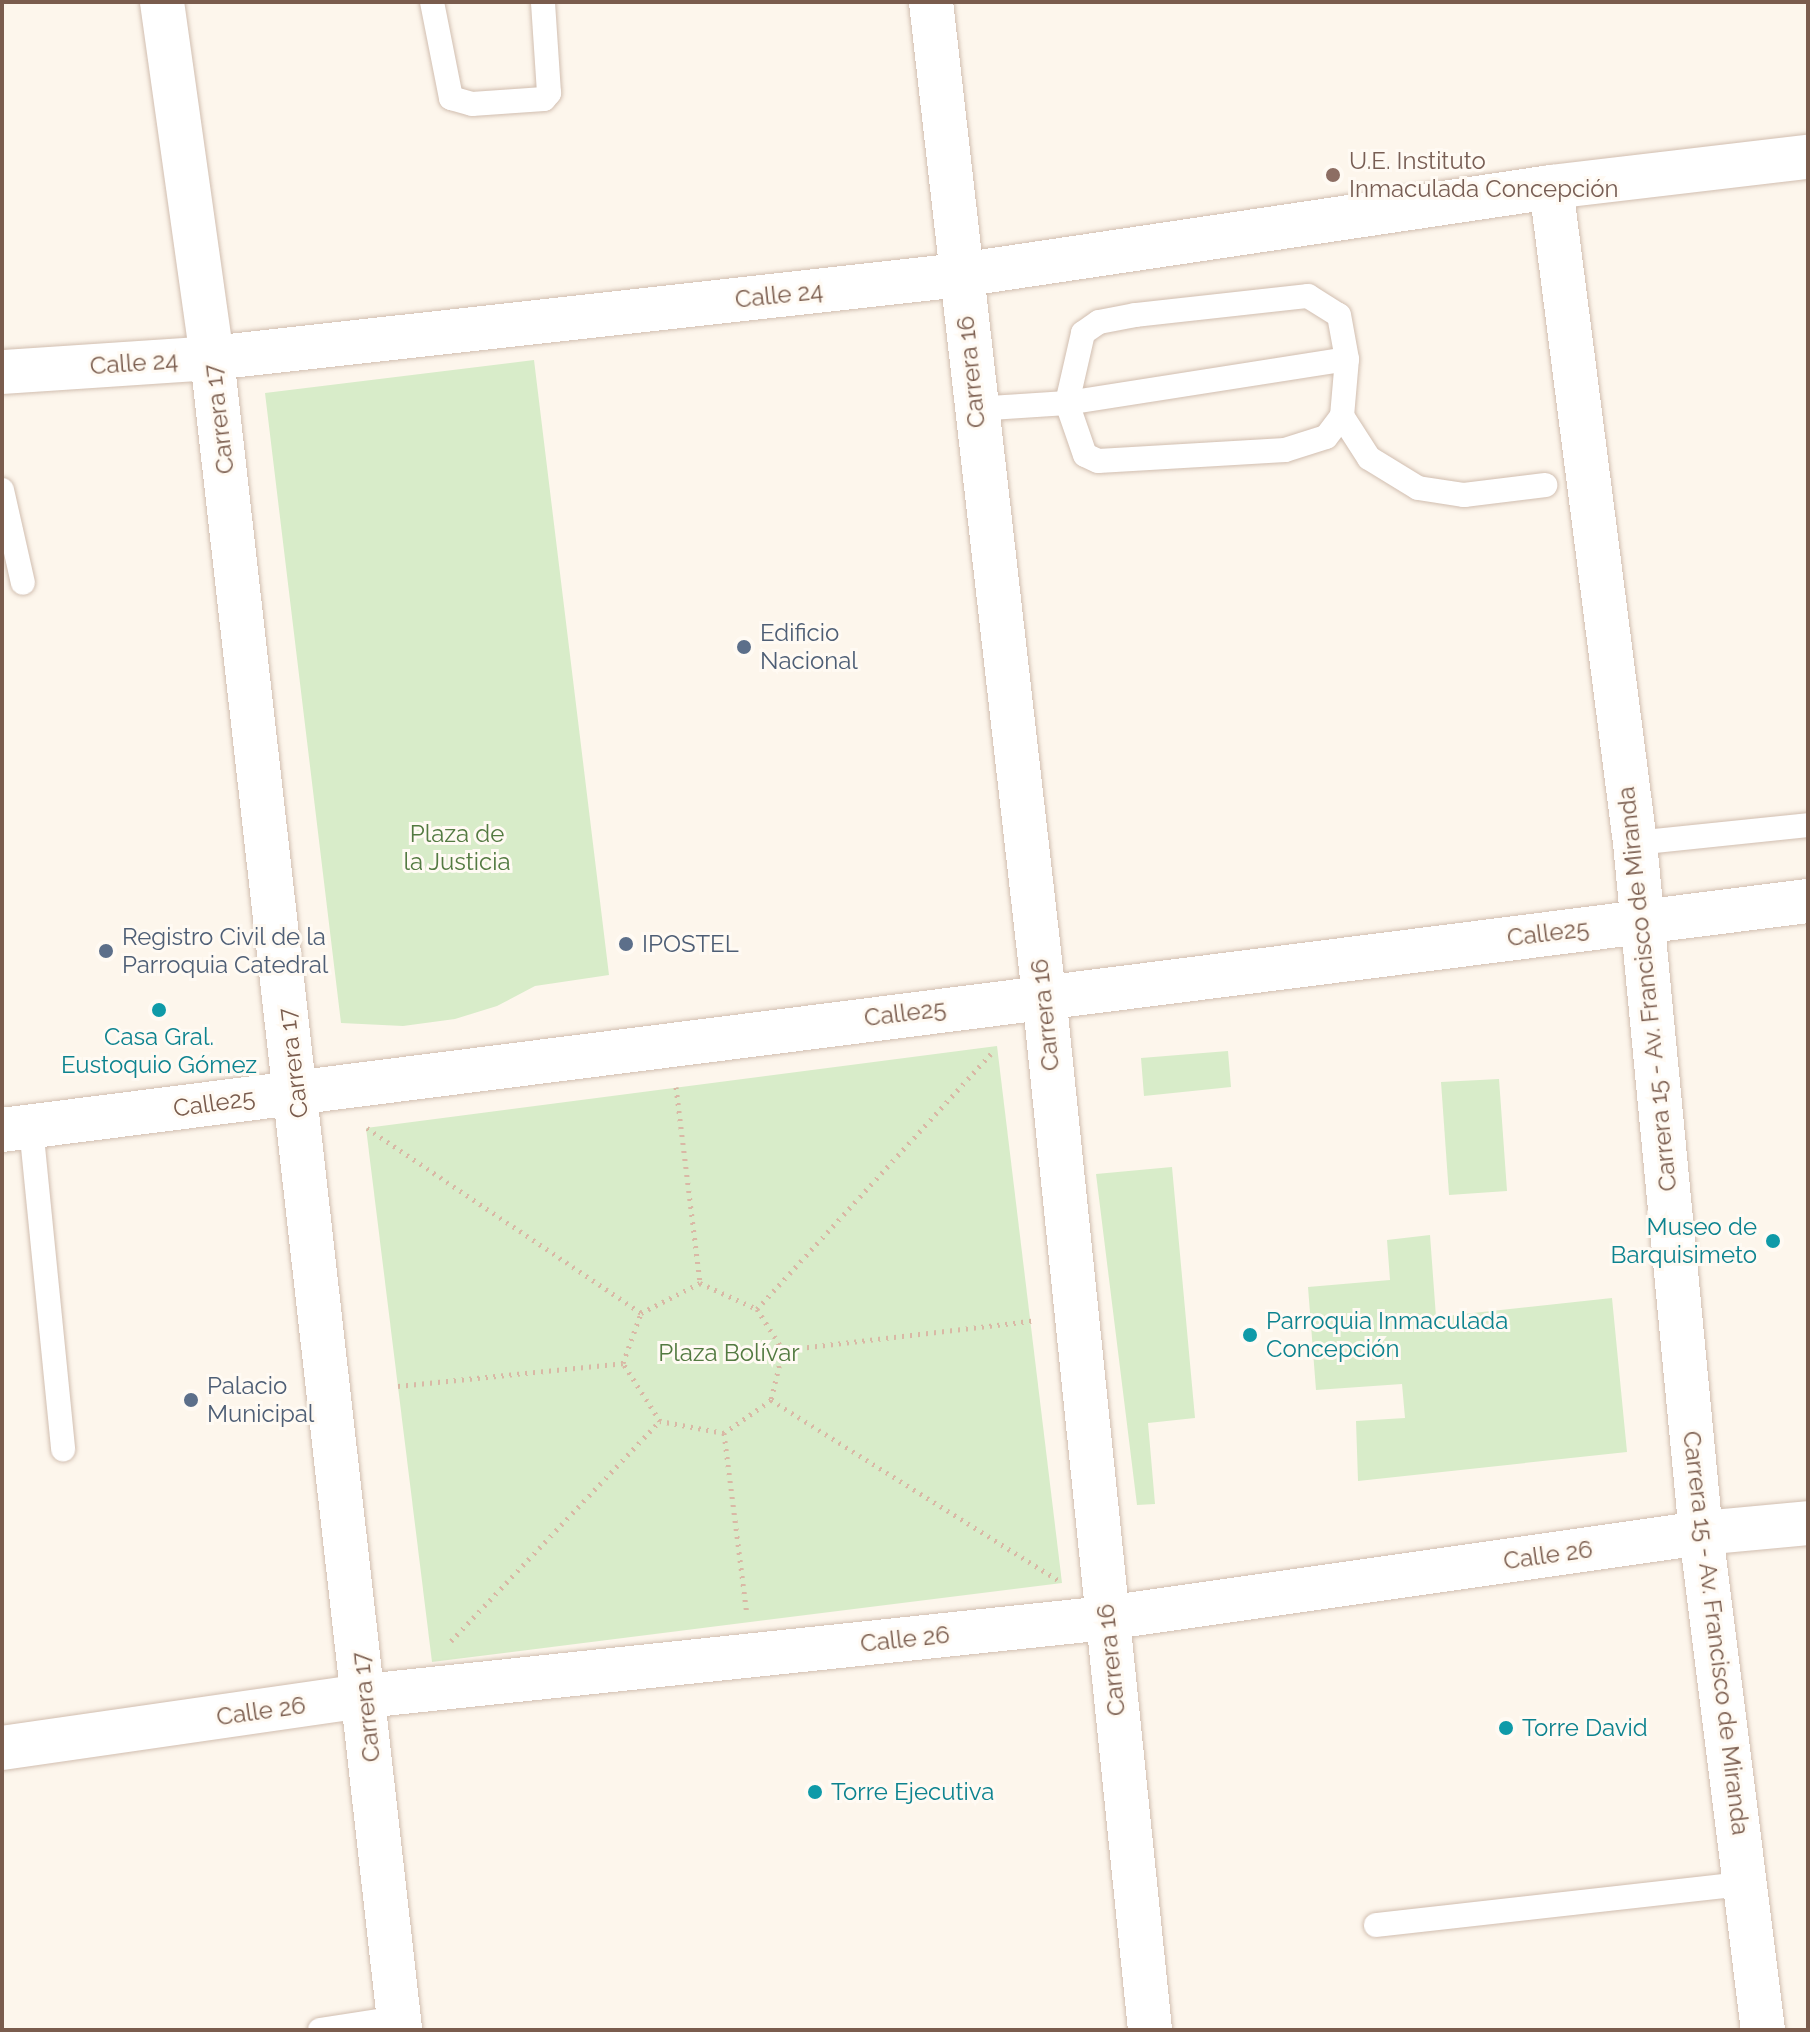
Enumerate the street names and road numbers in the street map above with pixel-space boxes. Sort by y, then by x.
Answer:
street label: Calle 24 [734,276,824,314]
street label: Carrera 16 [951,315,991,429]
street label: Calle 24 [89,346,179,380]
street label: Carrera 17 [198,362,240,476]
street label: Carrera 15 - Av. Francisco de Miranda [1611,785,1683,1193]
street label: Calle25 [1505,914,1591,952]
street label: Carrera 16 [1025,958,1065,1072]
street label: Calle25 [862,994,948,1032]
street label: Carrera 17 [272,1006,314,1120]
street label: Calle25 [171,1083,257,1123]
street label: Carrera 15 - Av. Francisco de Miranda [1677,1429,1755,1837]
street label: Calle 26 [1502,1534,1594,1576]
street label: Carrera 16 [1091,1603,1131,1717]
street label: Calle 26 [859,1620,951,1658]
street label: Carrera 17 [346,1650,386,1764]
street label: Calle 26 [215,1690,307,1732]

